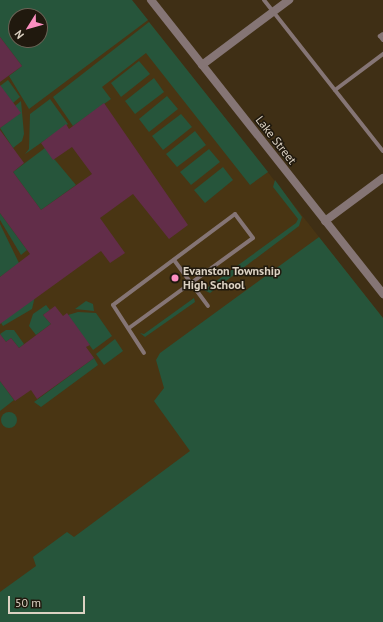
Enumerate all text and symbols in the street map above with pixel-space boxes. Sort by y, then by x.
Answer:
north arrow [8,8,48,48]
text: N [11,28,27,42]
street label: Lake Street [253,113,299,167]
place label: Evanston Township High School [183,264,281,292]
marker: Evanston Township High School [170,273,180,283]
scale bar [10,588,87,614]
text: 50 m [15,595,41,610]

